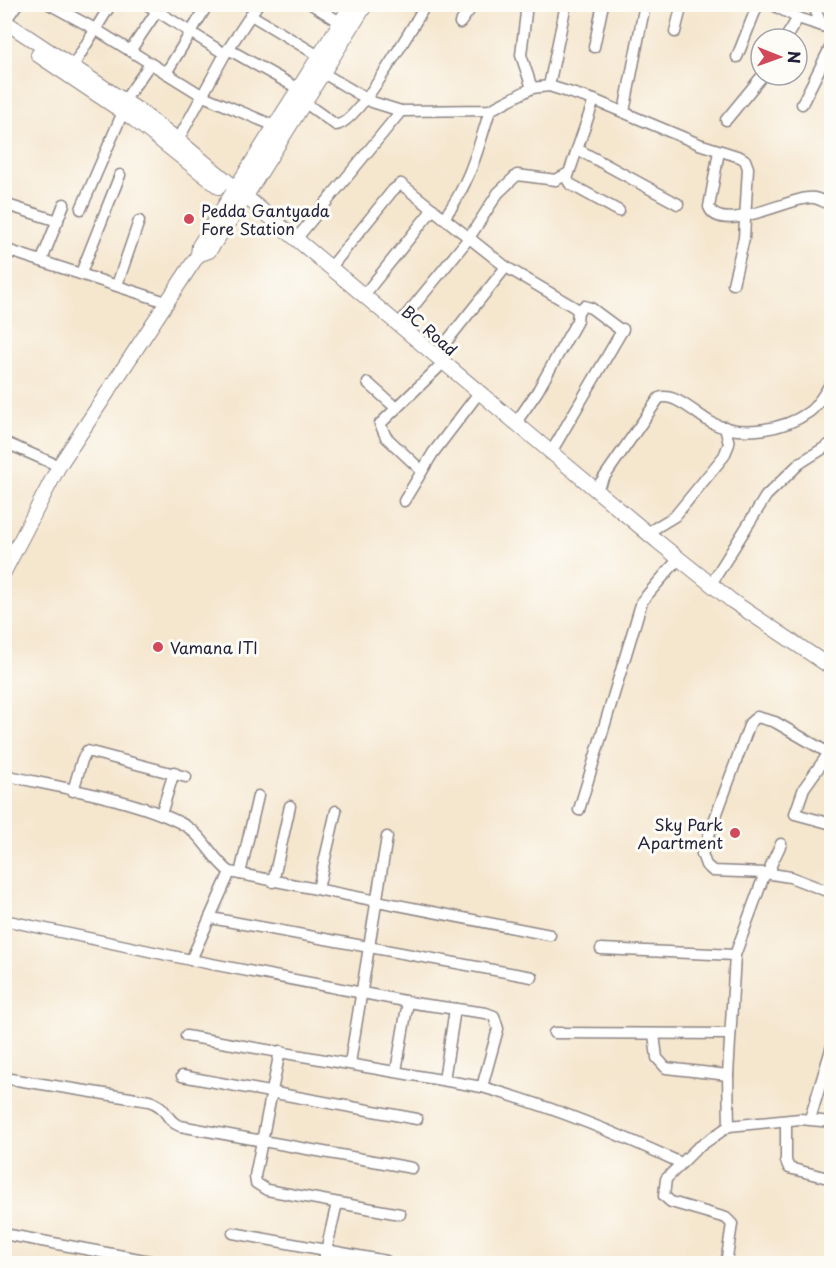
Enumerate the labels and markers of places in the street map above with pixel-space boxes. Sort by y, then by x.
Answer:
place label: Pedda Gantyada Fore Station [201,198,330,240]
marker: Pedda Gantyada Fore Station [182,212,196,226]
place label: Vamana ITI [170,635,258,659]
marker: Vamana ITI [151,640,165,654]
place label: Sky Park Apartment [638,812,723,854]
marker: Sky Park Apartment [728,826,742,840]

